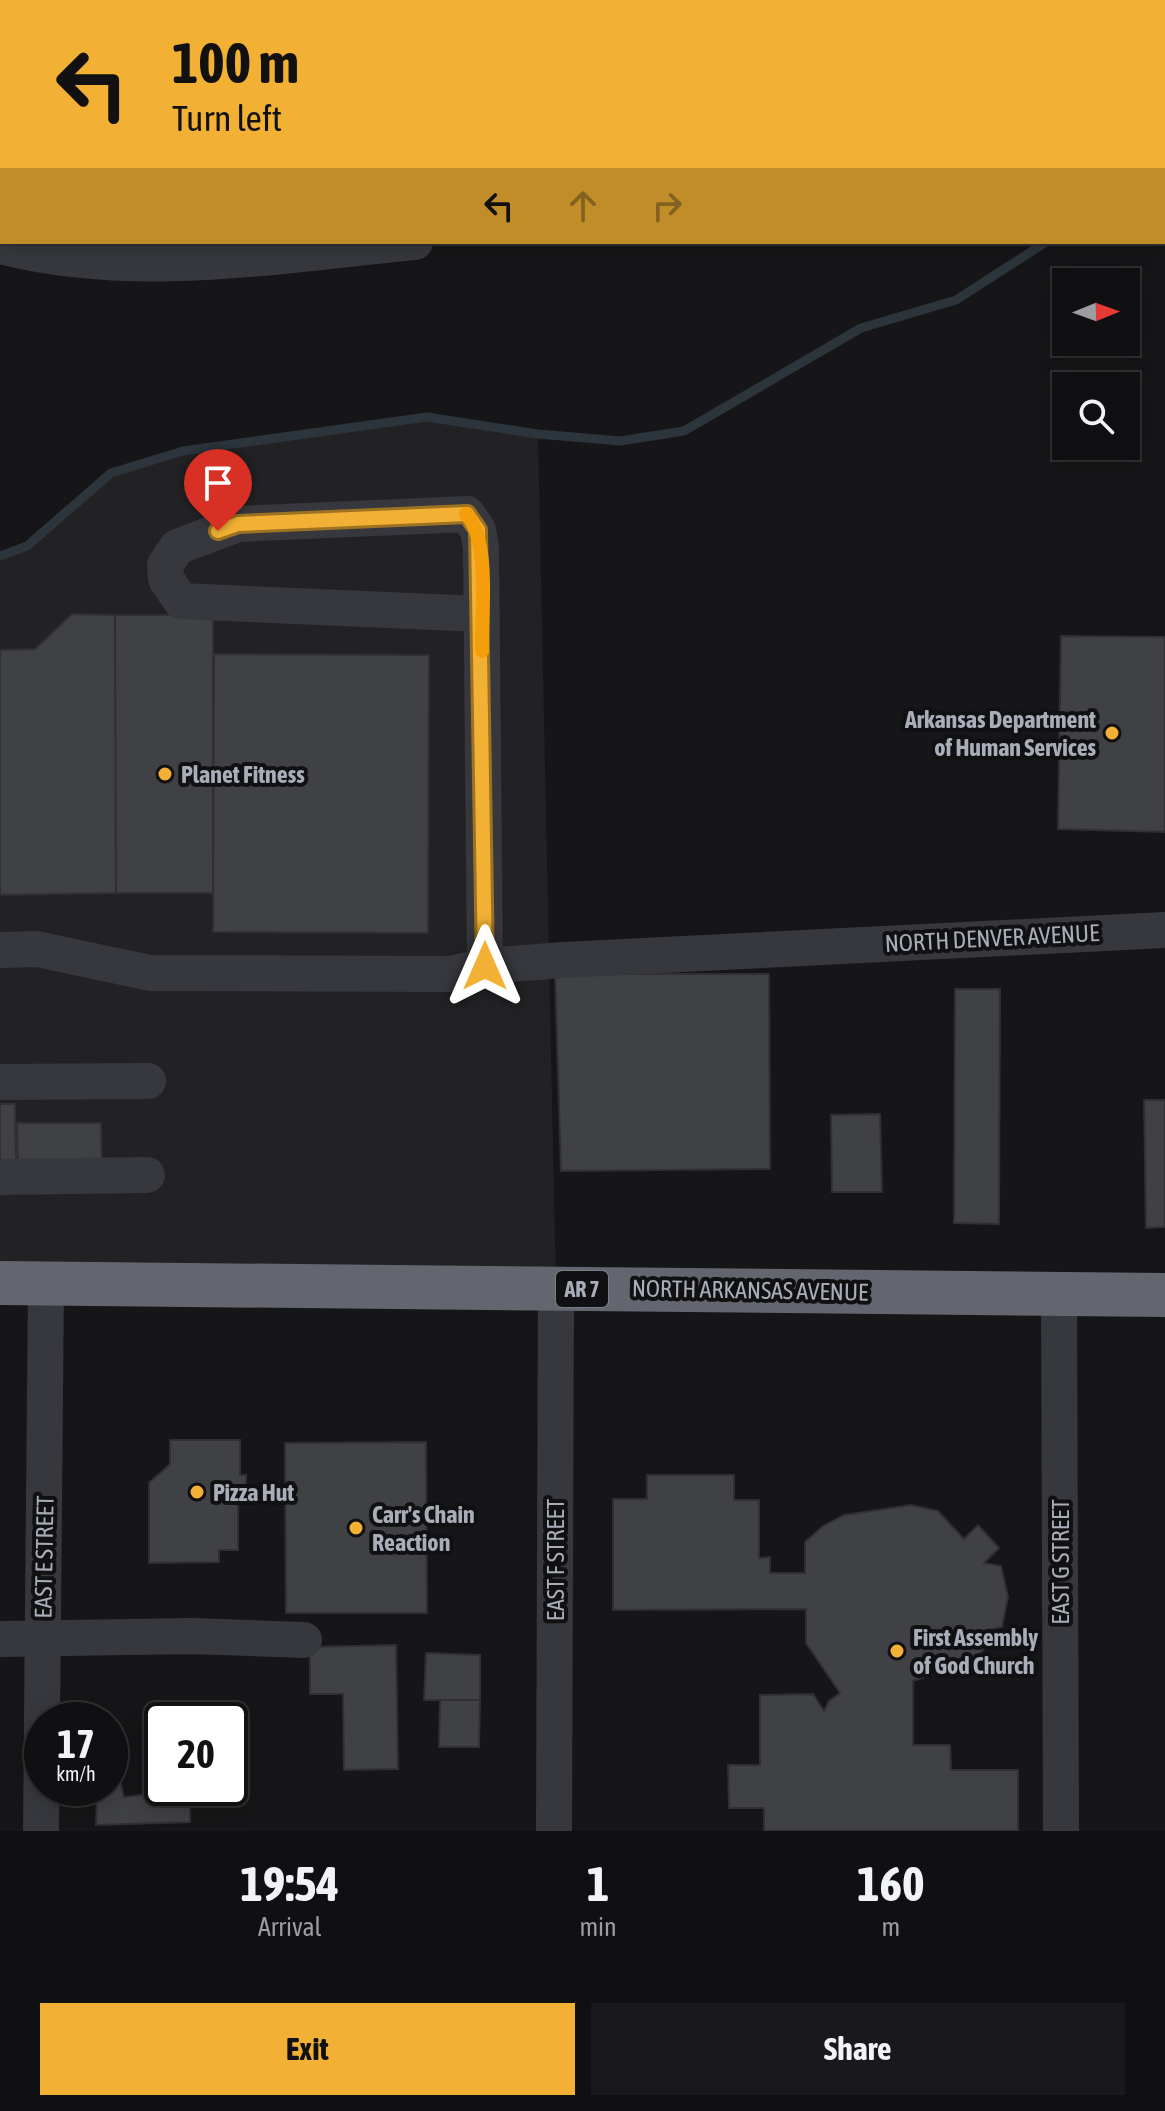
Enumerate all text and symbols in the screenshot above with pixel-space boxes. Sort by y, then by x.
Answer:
text: 100 m [172,31,299,95]
icon: left [40,32,144,136]
text: Turn left [172,97,282,139]
icon: left [477,184,521,228]
icon: ahead [561,184,605,228]
icon: right [645,184,689,228]
north arrow [1052,268,1140,356]
map controls [1052,268,1140,460]
button: search [1052,372,1140,460]
pin [184,449,252,531]
icon: arrive [196,461,240,505]
place label: Arkansas Department of Human Services [904,706,1097,761]
marker: Arkansas Department of Human Services [1103,724,1121,742]
place label: Planet Fitness [181,761,305,788]
marker: Planet Fitness [156,765,174,783]
street label: NORTH DENVER AVENUE [884,919,1100,957]
position arrow [443,924,527,1008]
road number: AR 7 [556,1271,608,1307]
street label: NORTH ARKANSAS AVENUE [632,1274,868,1306]
place label: Pizza Hut [213,1479,294,1506]
marker: Pizza Hut [188,1483,206,1501]
street label: EAST E STREET [29,1495,59,1619]
street label: EAST F STREET [542,1498,569,1621]
street label: EAST G STREET [1047,1499,1074,1625]
place label: Carr's Chain Reaction [372,1501,475,1556]
marker: Carr's Chain Reaction [347,1519,365,1537]
place label: First Assembly of God Church [913,1624,1038,1679]
marker: First Assembly of God Church [888,1642,906,1660]
speed limit sign: 20 [144,1702,248,1806]
text: 17 [57,1721,95,1766]
text: km/h [56,1762,96,1785]
text: 19:54 [240,1856,339,1911]
text: 1 [587,1856,609,1911]
text: 160 [857,1856,925,1911]
text: Arrival [258,1912,321,1942]
text: min [579,1912,617,1942]
text: m [881,1912,900,1942]
button: Exit [40,2003,575,2095]
button: Share [591,2003,1125,2095]

